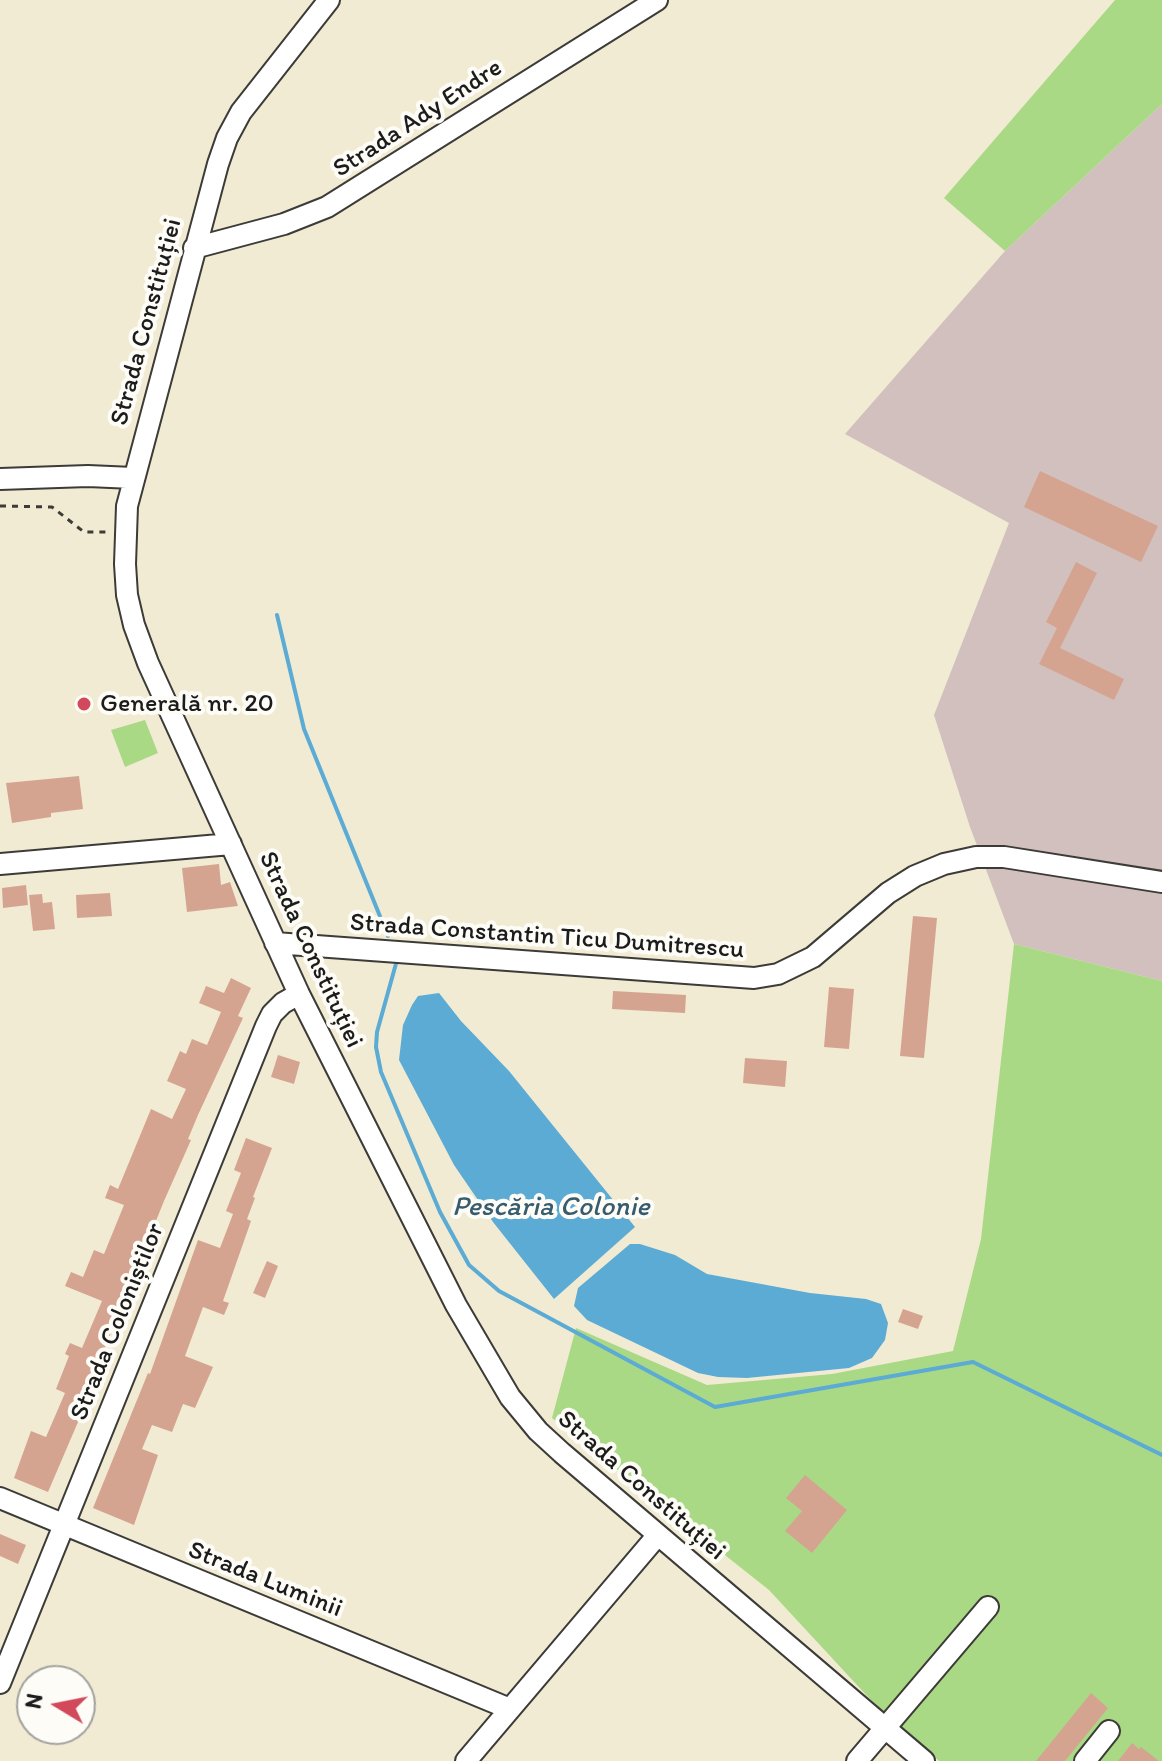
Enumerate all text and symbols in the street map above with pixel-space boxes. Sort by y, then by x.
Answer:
street label: Strada Ady Endre [328,53,508,185]
street label: Strada Constituției [104,215,190,429]
place label: Generală nr. 20 [100,688,274,720]
marker: Generală nr. 20 [75,695,93,713]
street label: Strada Constituției [251,847,369,1053]
street label: Strada Constantin Ticu Dumitrescu [349,908,745,966]
water label: Pescăria Colonie [452,1191,650,1225]
street label: Strada Coloniștilor [64,1219,172,1425]
street label: Strada Constituției [550,1404,732,1568]
street label: Strada Luminii [183,1535,347,1625]
north arrow [16,1665,96,1745]
text: N [19,1691,48,1711]

